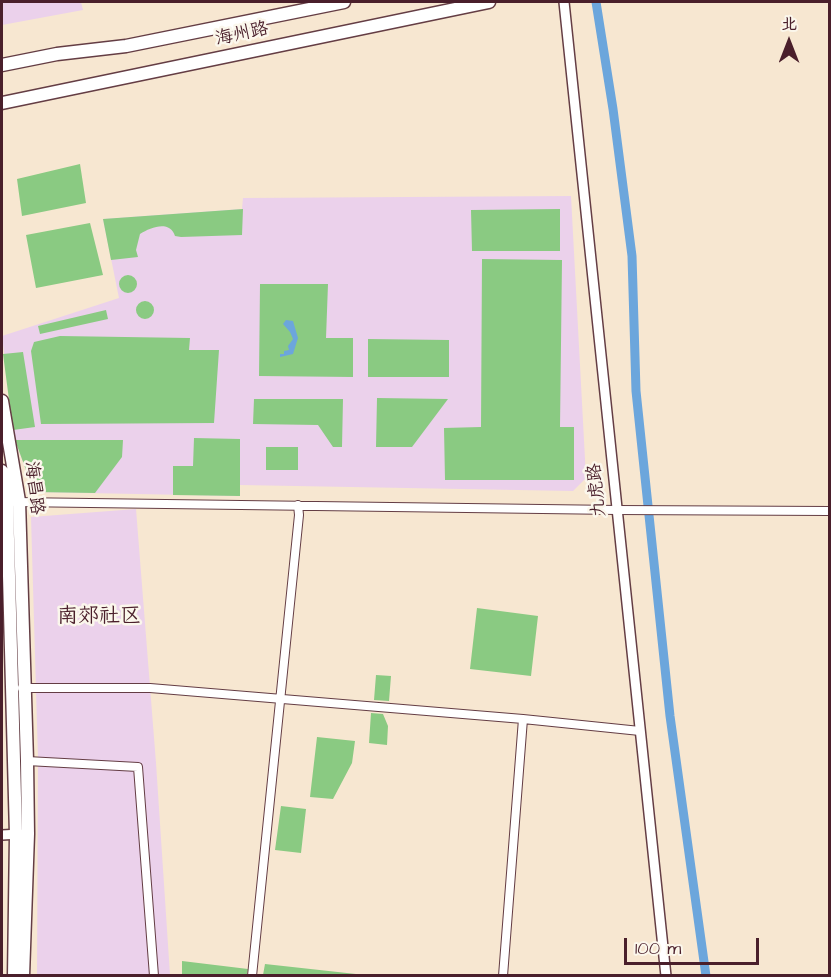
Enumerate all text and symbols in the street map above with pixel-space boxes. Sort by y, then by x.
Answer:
north arrow [759,12,819,72]
text: 北 [781,13,797,35]
street label: 海州路 [213,19,271,51]
street label: 海昌路 [19,460,47,516]
street label: 九虎路 [584,462,612,518]
district label: 南郊社区 [57,605,141,631]
scale bar [627,926,762,964]
text: 100 m [635,936,681,961]

